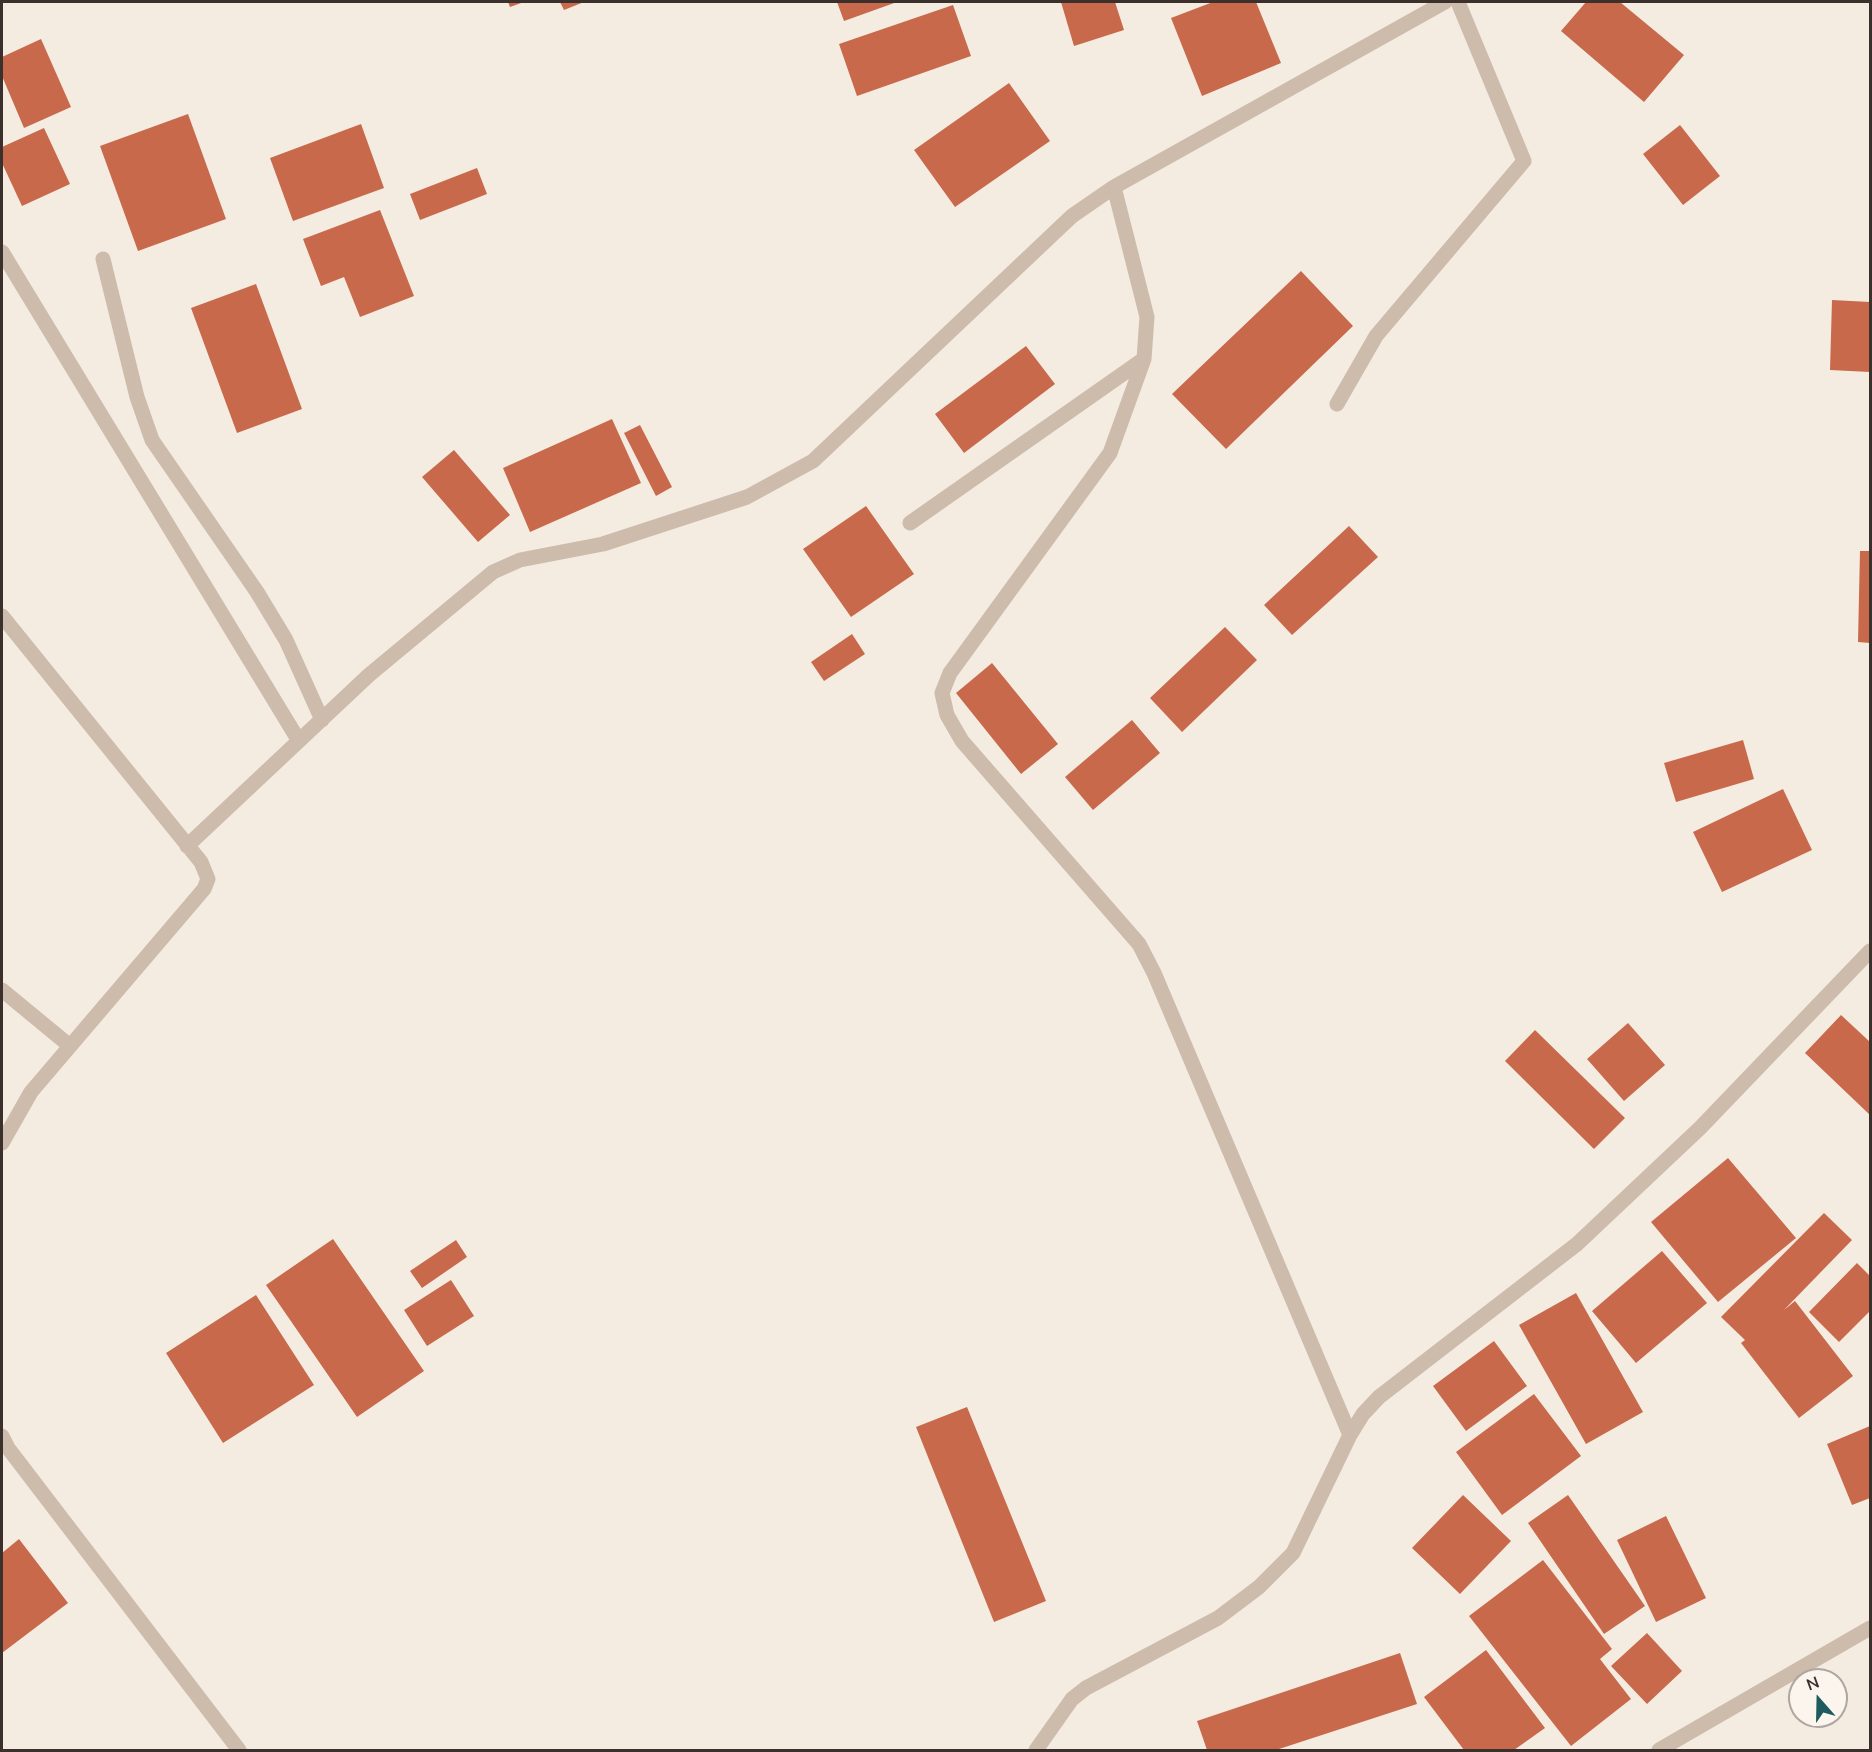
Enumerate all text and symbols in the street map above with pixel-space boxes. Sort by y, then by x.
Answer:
north arrow [1788,1668,1848,1728]
text: N [1803,1671,1822,1694]

